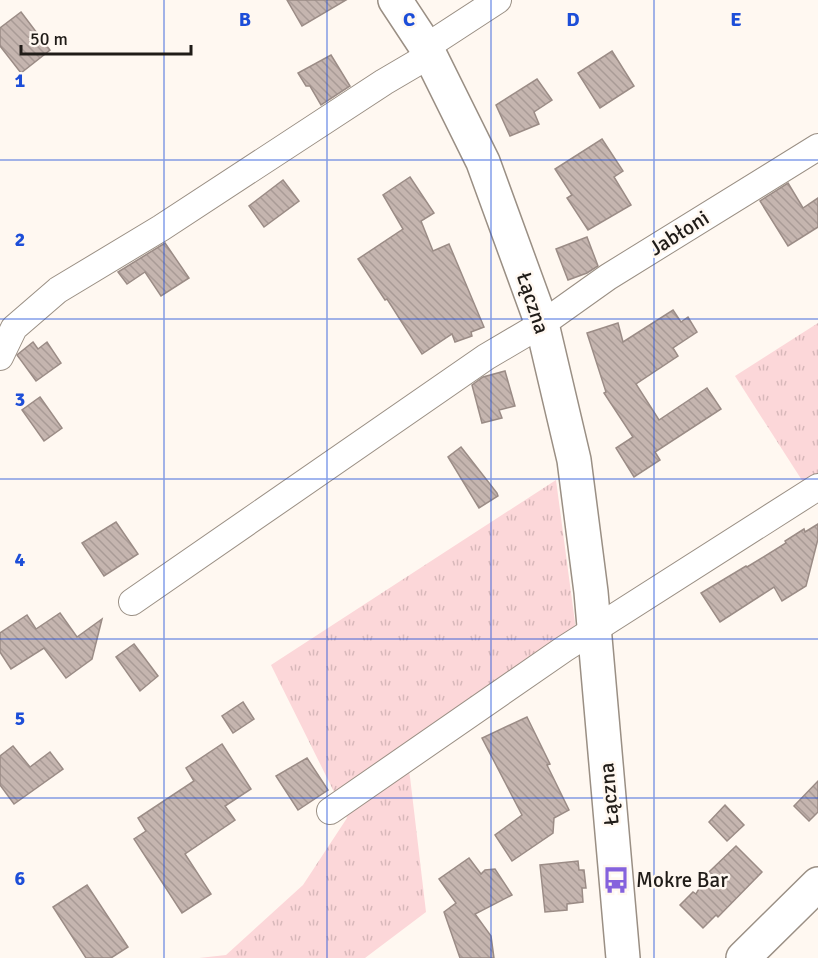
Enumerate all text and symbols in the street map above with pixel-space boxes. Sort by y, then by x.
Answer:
text: B [239,7,251,32]
text: C [403,7,415,32]
text: D [566,7,580,32]
text: E [730,7,742,32]
scale bar [21,18,190,56]
text: 50 m [30,28,68,50]
text: 1 [15,68,26,93]
street label: Jabłoni [644,205,714,261]
text: 2 [15,227,25,252]
street label: Łączna [511,269,555,337]
text: 3 [15,387,25,412]
text: 4 [15,547,26,572]
text: 5 [15,706,25,731]
street label: Łączna [593,762,625,826]
bus stop icon: Mokre Bar [601,865,631,895]
text: 6 [15,866,26,891]
place label: Mokre Bar [636,867,728,893]

